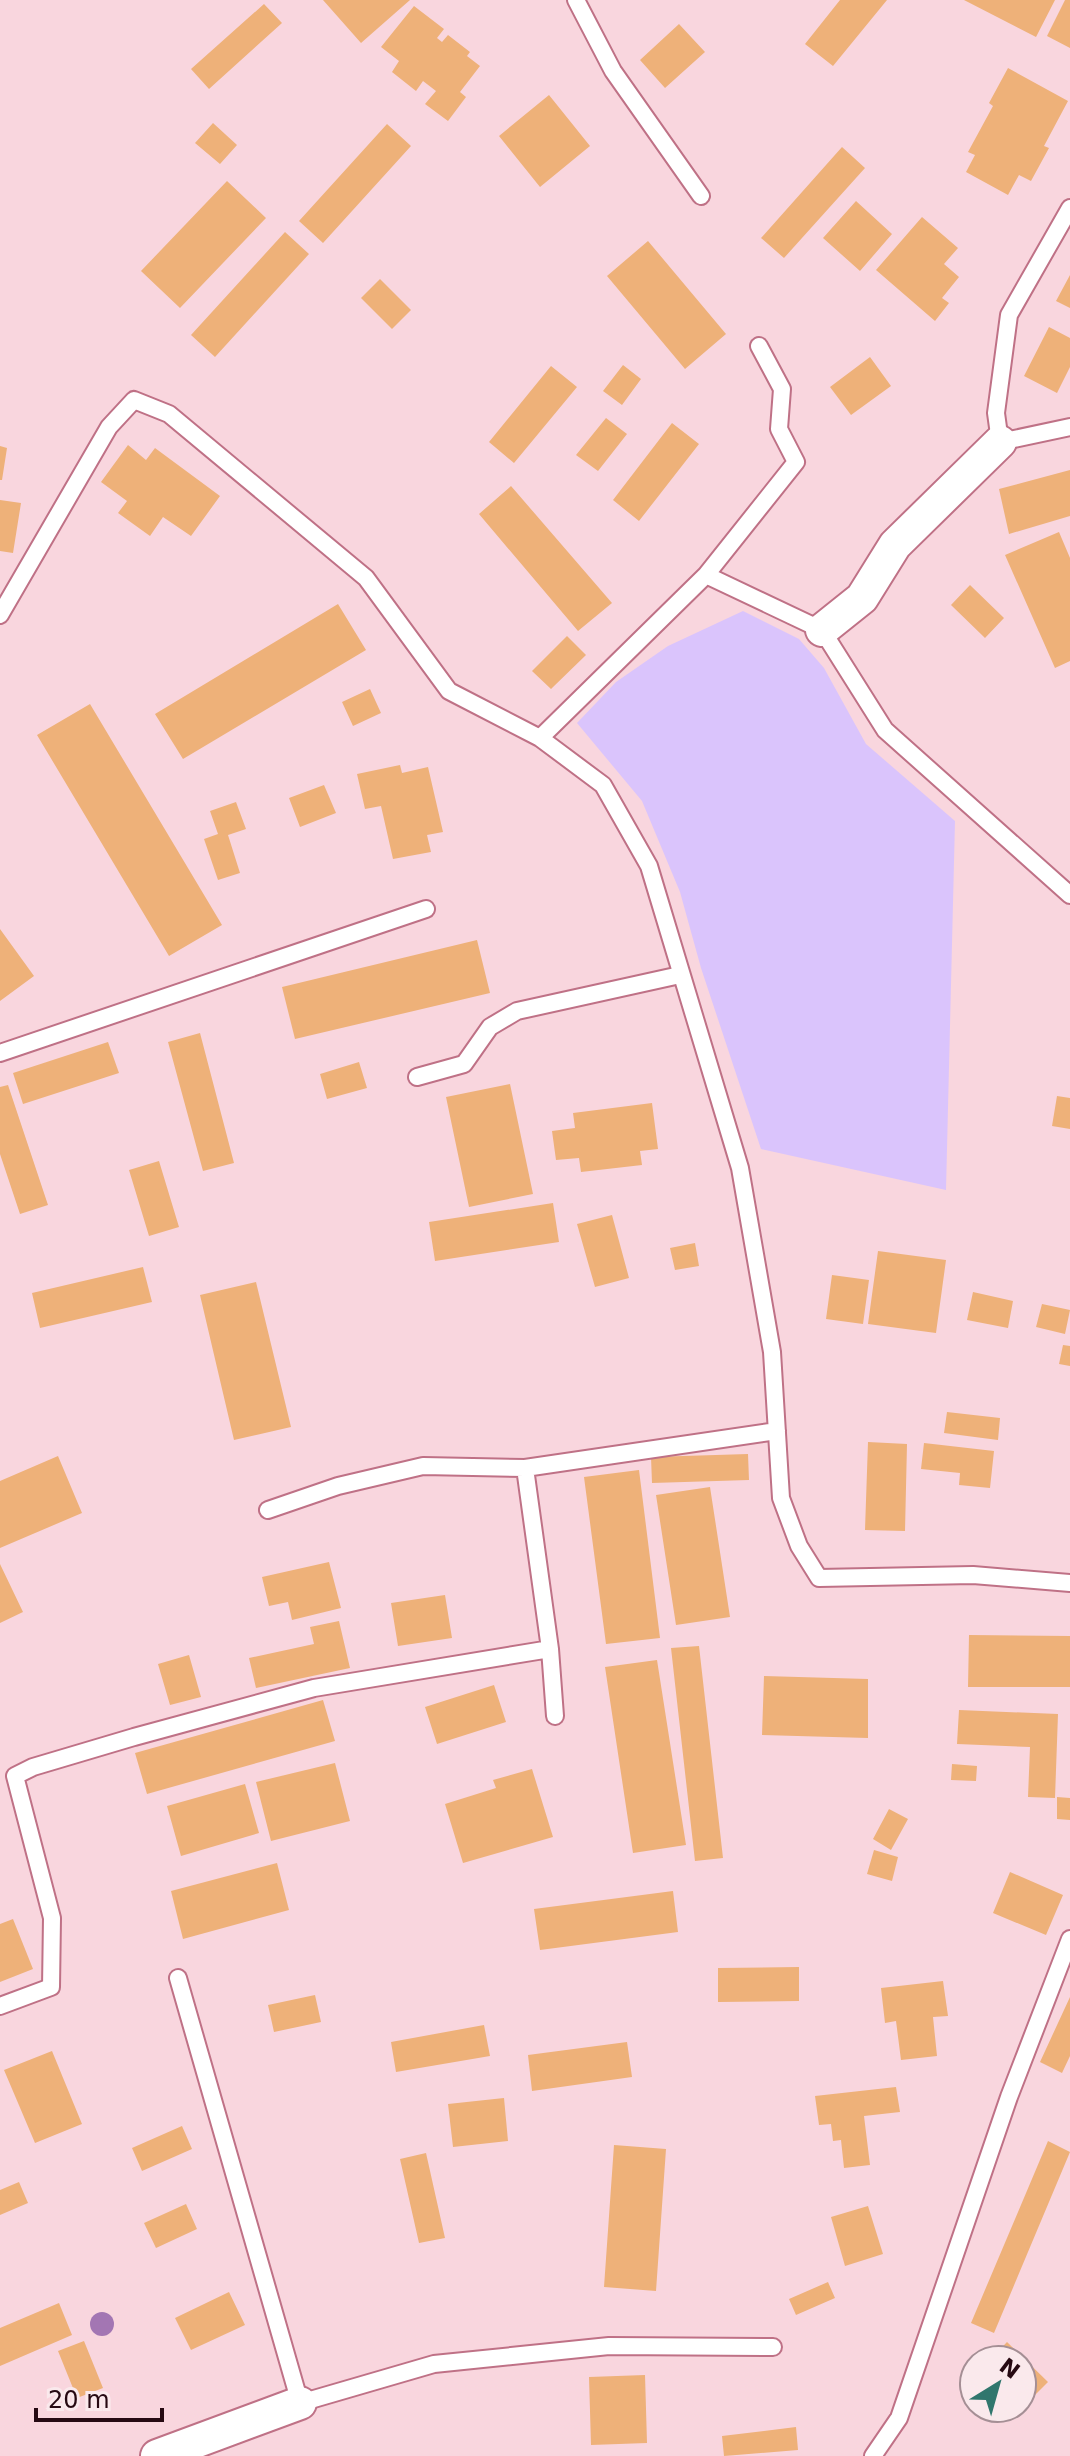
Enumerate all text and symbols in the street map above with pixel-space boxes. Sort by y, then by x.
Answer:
north arrow [958,2344,1038,2424]
text: N [995,2353,1025,2384]
scale bar [36,2372,162,2422]
text: 20 m [48,2386,110,2414]

